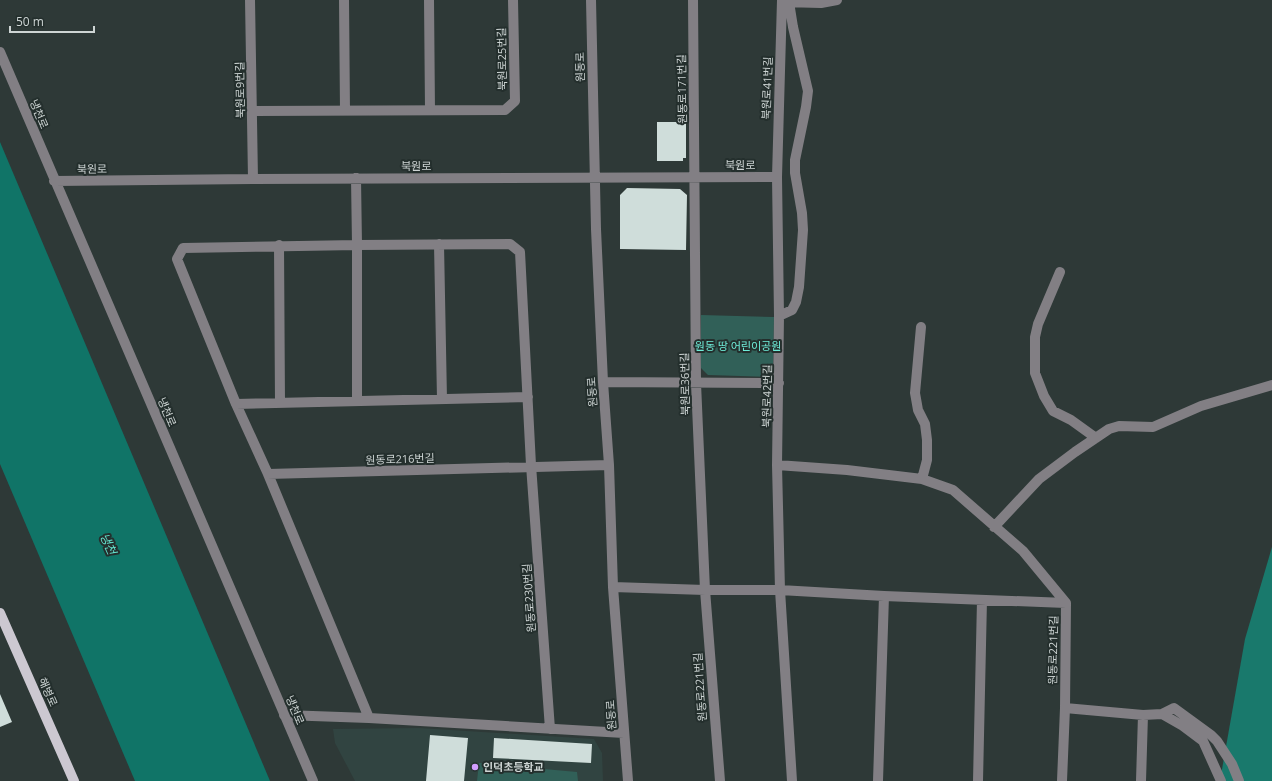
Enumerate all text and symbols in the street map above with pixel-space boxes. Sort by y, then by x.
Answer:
scale bar [10,8,94,34]
text: 50 m [16,13,44,30]
street label: 북원로25번길 [493,27,510,91]
street label: 원동로 [572,52,587,82]
street label: 원동로171번길 [673,54,690,124]
street label: 북원로41번길 [758,56,775,120]
street label: 북원로9번길 [232,61,247,119]
street label: 냉천로 [27,97,52,131]
street label: 북원로 [725,157,755,172]
street label: 북원로 [401,158,431,173]
street label: 북원로 [77,161,107,176]
park label: 원동 땅 어린이공원 [695,338,781,353]
street label: 북원로36번길 [676,352,693,416]
street label: 북원로42번길 [758,364,775,428]
street label: 원동로 [583,376,600,408]
street label: 냉천로 [155,395,180,429]
street label: 원동로216번길 [365,450,435,467]
water label: 냉천 [96,530,122,559]
street label: 원동로230번길 [519,563,538,633]
street label: 원동로221번길 [1044,615,1061,685]
street label: 원동로221번길 [690,652,709,722]
street label: 해병로 [35,675,61,709]
street label: 냉천로 [283,693,308,727]
street label: 원동로 [602,699,619,731]
place label: 인덕초등학교 [483,759,544,774]
marker: 인덕초등학교 [470,762,480,772]

